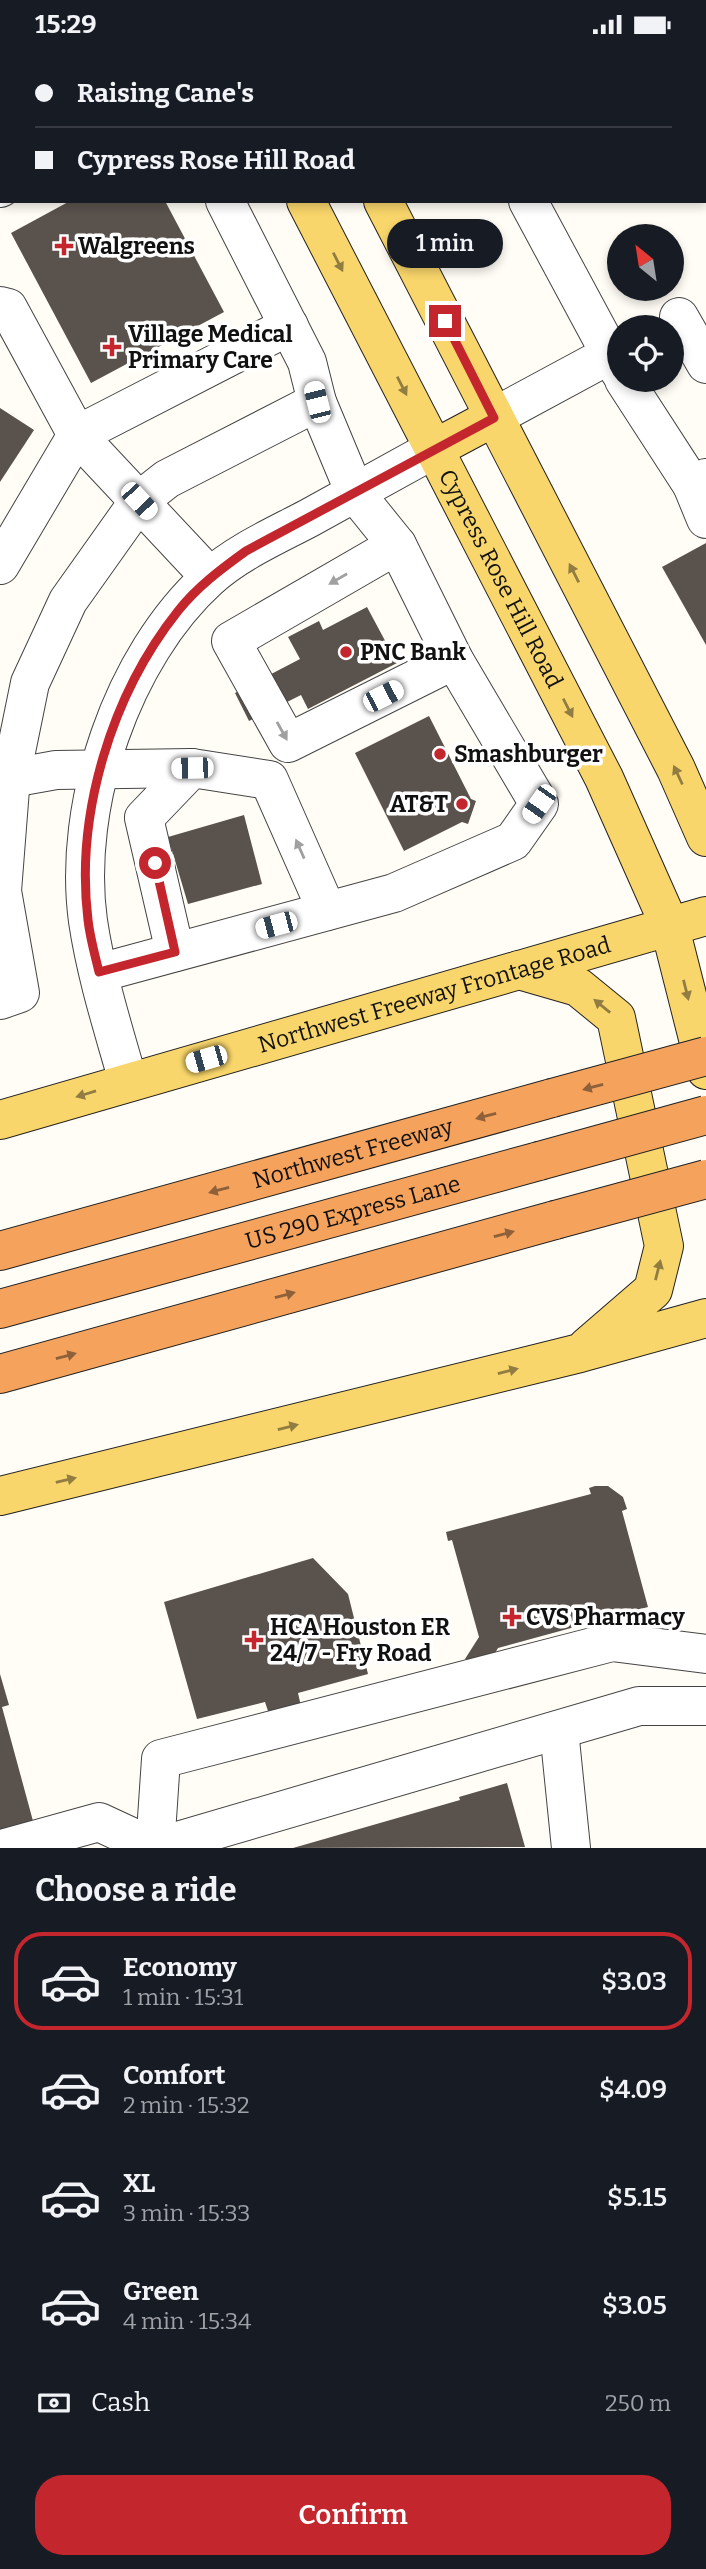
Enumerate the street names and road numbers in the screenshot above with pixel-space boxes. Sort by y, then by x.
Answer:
street label: Cypress Rose Hill Road [433,465,569,693]
street label: Northwest Freeway Frontage Road [255,930,614,1059]
street label: Northwest Freeway [249,1112,457,1194]
street label: US 290 Express Lane [242,1169,464,1255]

